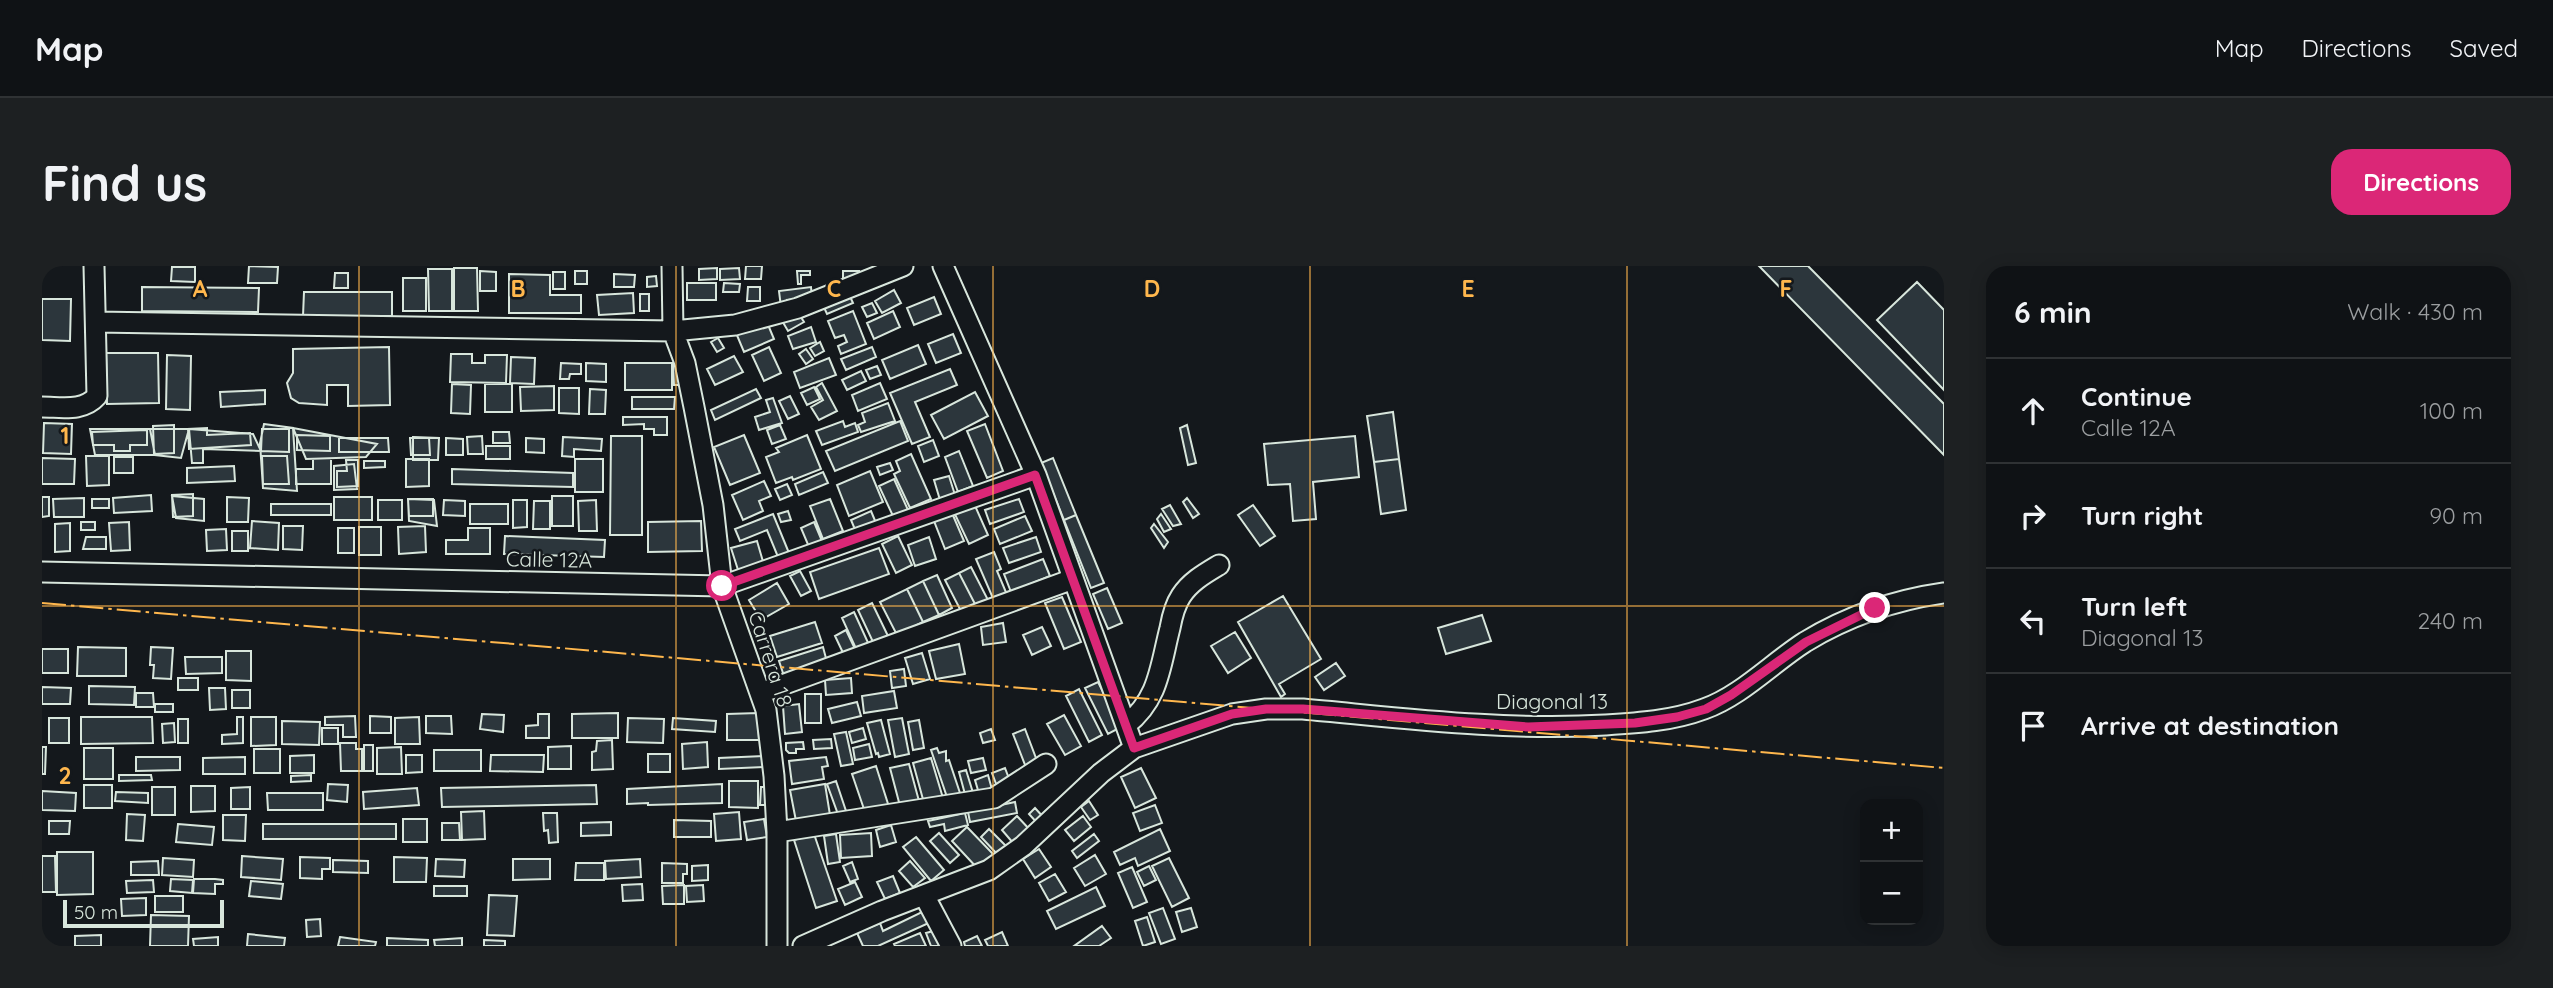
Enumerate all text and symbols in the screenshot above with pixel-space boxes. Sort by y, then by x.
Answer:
text: Map [35,28,103,69]
text: Map [2215,33,2264,63]
text: Directions [2302,33,2412,63]
text: Saved [2450,33,2518,63]
button: Directions [2331,149,2511,215]
text: Find us [42,152,207,213]
text: A [193,274,208,303]
text: B [510,274,526,303]
text: C [827,274,841,303]
text: D [1144,274,1160,303]
text: E [1461,274,1475,303]
text: F [1780,274,1792,303]
text: 6 min [2014,293,2092,331]
text: Walk · 430 m [2347,297,2483,326]
text: Continue [2081,380,2192,413]
icon: ahead [2014,392,2052,430]
text: 100 m [2420,396,2483,425]
text: Calle 12A [2081,413,2176,442]
text: 1 [61,421,69,450]
icon: right [2014,497,2052,535]
text: Turn right [2081,499,2203,532]
text: 90 m [2429,501,2483,530]
street label: Calle 12A [506,545,592,573]
route start [706,570,737,601]
text: Turn left [2081,590,2188,623]
route end [1859,592,1890,623]
icon: left [2014,602,2052,640]
text: 240 m [2418,606,2483,635]
street label: Carrera 18 [743,607,799,710]
text: Diagonal 13 [2081,623,2204,652]
street label: Diagonal 13 [1496,688,1608,714]
icon: arrive [2014,707,2052,745]
text: Arrive at destination [2081,709,2339,742]
text: 2 [58,761,72,790]
map controls [1860,799,1923,925]
button: + [1860,799,1923,862]
button: − [1860,862,1923,925]
scale bar [63,897,224,929]
text: 50 m [74,900,118,924]

